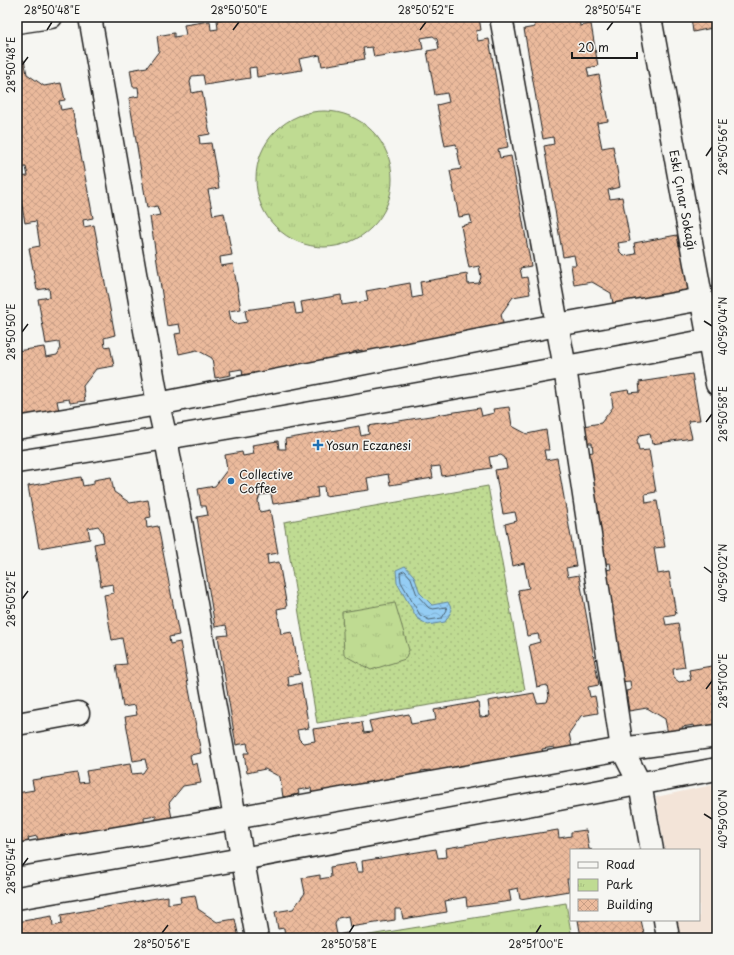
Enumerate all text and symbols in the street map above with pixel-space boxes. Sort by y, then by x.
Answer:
text: 28°50'48"E [24,2,80,17]
text: 28°50'50"E [210,2,268,17]
text: 28°50'52"E [398,2,454,17]
text: 28°50'54"E [585,2,641,17]
scale bar [572,34,637,60]
text: 28°50'48"E [3,37,18,93]
text: 20 m [578,38,609,56]
text: 28°50'56"E [715,119,730,175]
street label: Eski Çınar Sokağı [665,148,701,252]
text: 40°59'04"N [715,297,730,355]
text: 28°50'50"E [3,303,18,361]
text: 28°50'58"E [715,386,730,442]
place label: Yosun Eczanesi [326,436,411,454]
marker: Yosun Eczanesi [313,440,323,450]
place label: Collective Coffee [239,465,293,497]
marker: Collective Coffee [226,476,236,486]
text: 40°59'02"N [715,543,730,602]
text: 28°50'52"E [3,571,18,627]
text: 28°51'00"E [715,653,730,709]
text: 40°59'00"N [715,789,730,849]
text: 28°50'54"E [3,838,18,894]
legend [570,849,700,921]
text: Road [606,855,635,873]
text: Park [606,875,633,893]
text: Building [606,895,653,913]
text: 28°50'56"E [134,936,190,951]
text: 28°50'58"E [321,936,377,951]
text: 28°51'00"E [508,936,564,951]

